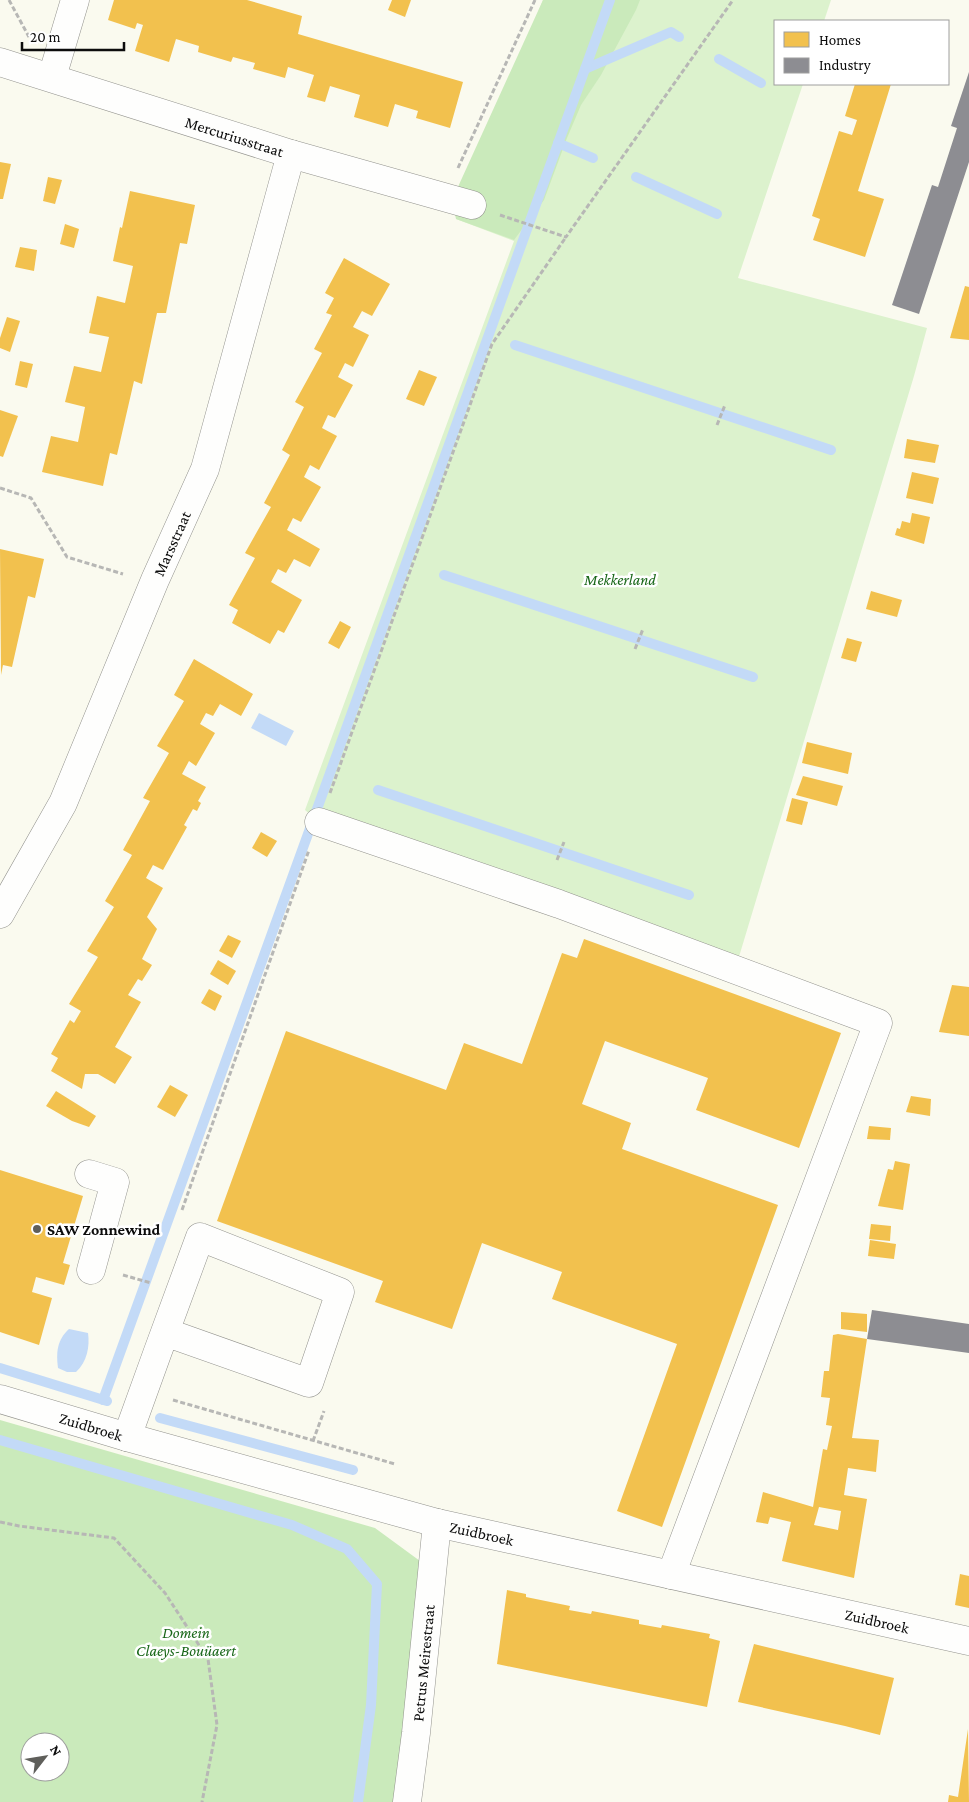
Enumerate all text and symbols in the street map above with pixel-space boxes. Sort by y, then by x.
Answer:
scale bar [22,20,125,52]
legend [774,20,949,85]
text: 20 m [30,29,61,45]
text: Homes [819,32,861,48]
text: Industry [819,57,871,74]
street label: Mercuriusstraat [183,113,287,160]
street label: Marsstraat [149,508,194,579]
park label: Mekkerland [583,571,656,588]
place label: SAW Zonnewind [47,1221,161,1238]
marker: SAW Zonnewind [31,1223,43,1235]
street label: Zuidbroek [57,1409,125,1444]
street label: Zuidbroek [448,1518,516,1548]
street label: Petrus Meirestraat [409,1603,437,1722]
street label: Zuidbroek [843,1605,911,1636]
park label: Domein Claeys-Bouüaert [136,1624,236,1660]
north arrow [20,1732,70,1782]
text: N [47,1742,66,1759]

